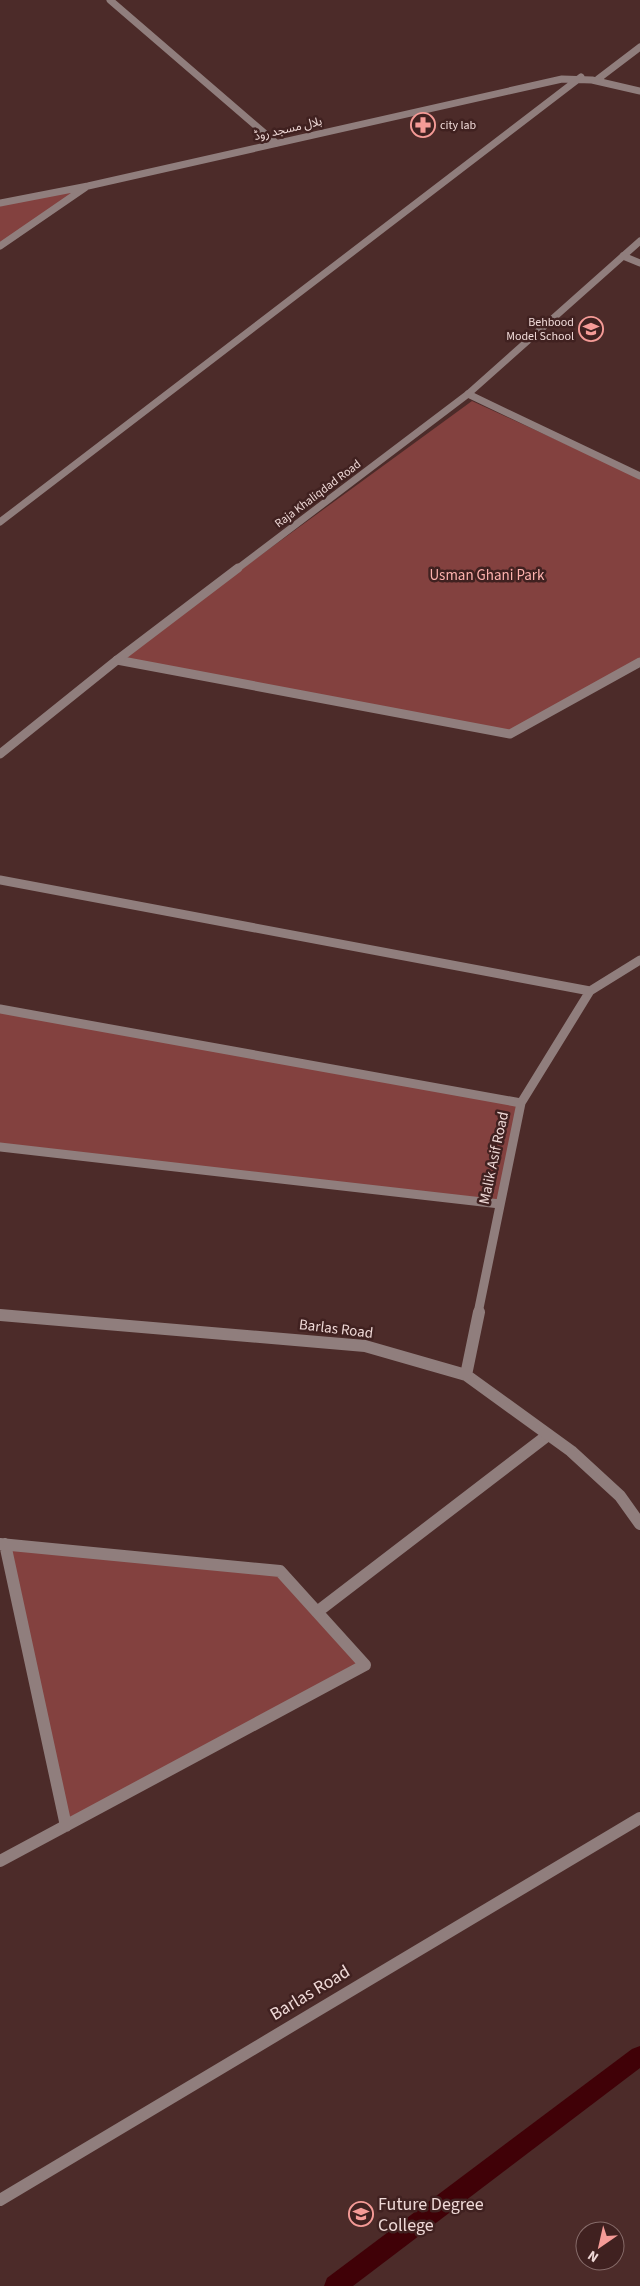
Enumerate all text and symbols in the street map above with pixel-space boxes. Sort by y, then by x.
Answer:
pharmacy icon: city lab [410,112,436,138]
street label: ہلال مسجد روڈ [252,113,324,145]
place label: city lab [440,117,477,134]
place label: Behbood Model School [506,314,574,345]
school or university icon: Behbood Model School [578,316,604,342]
street label: Raja Khaliqdad Road [271,456,365,532]
park label: Usman Ghani Park [429,565,545,586]
street label: Malik Asif Road [474,1110,514,1206]
street label: Barlas Road [298,1314,374,1344]
street label: Barlas Road [265,1959,355,2027]
place label: Future Degree College [378,2192,484,2238]
school or university icon: Future Degree College [348,2201,374,2227]
north arrow [575,2221,625,2271]
text: N [584,2245,603,2267]

